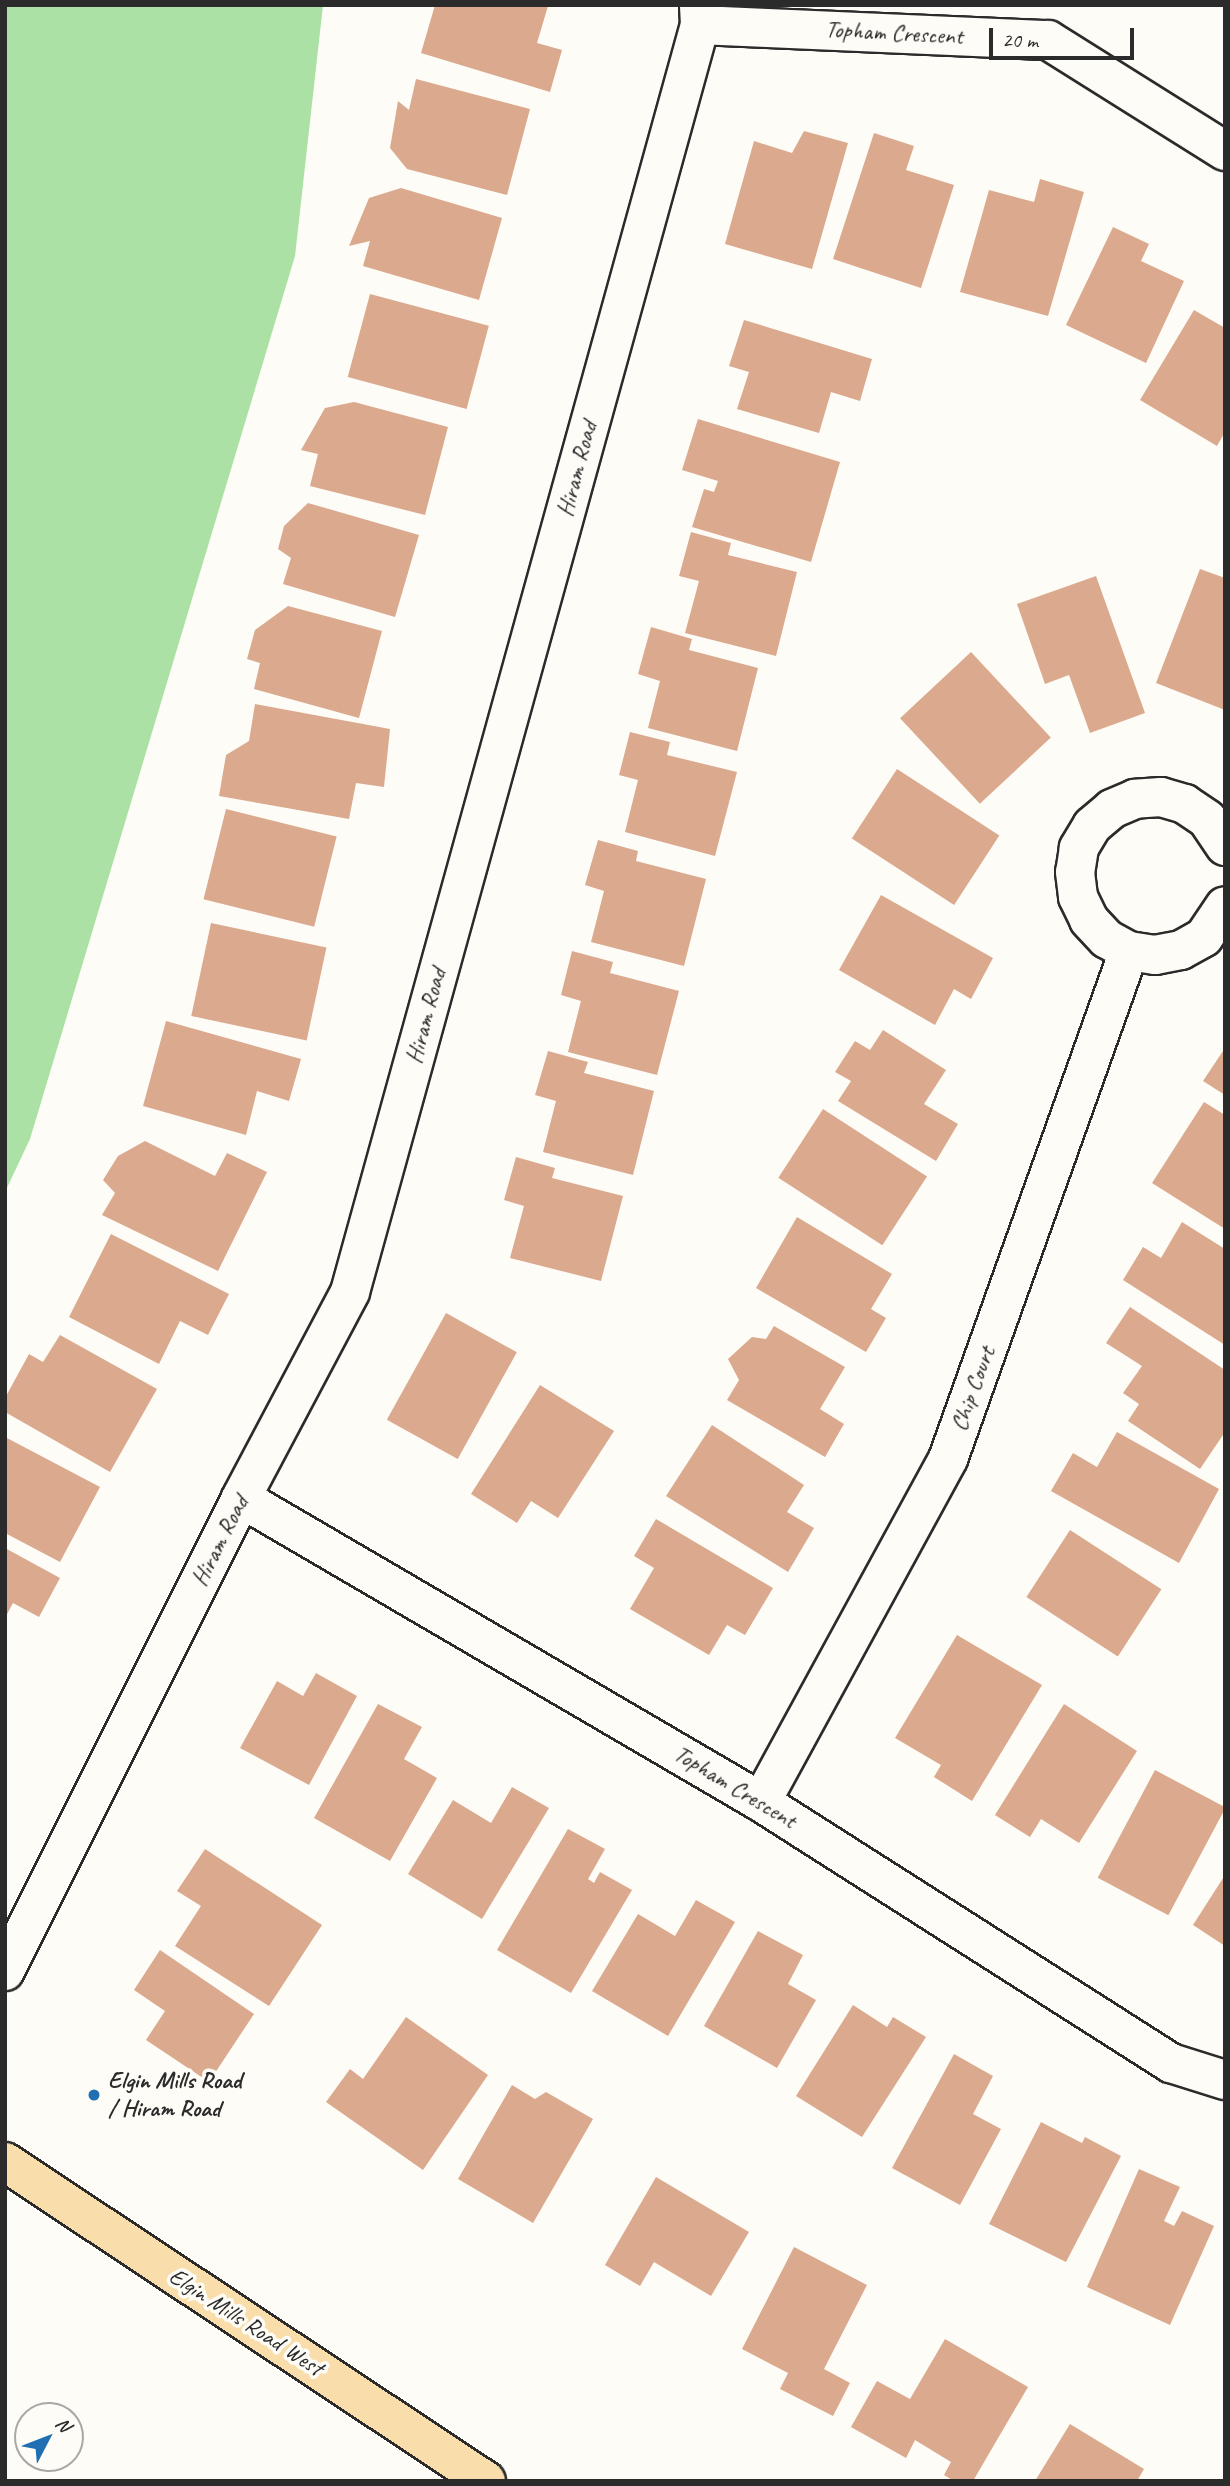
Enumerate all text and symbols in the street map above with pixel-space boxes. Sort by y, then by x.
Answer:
scale bar [992,14,1137,58]
street label: Topham Crescent [825,15,963,51]
text: 20 m [1002,27,1038,53]
street label: Hiram Road [551,418,603,520]
street label: Hiram Road [400,965,452,1067]
street label: Chip Court [945,1343,1001,1435]
street label: Hiram Road [185,1491,255,1591]
street label: Topham Crescent [669,1739,801,1835]
place label: Elgin Mills Road / Hiram Road [108,2067,242,2123]
marker: Elgin Mills Road / Hiram Road [86,2087,102,2103]
street label: Elgin Mills Road West [164,2261,328,2383]
north arrow [14,2402,84,2472]
text: N [50,2412,76,2437]

